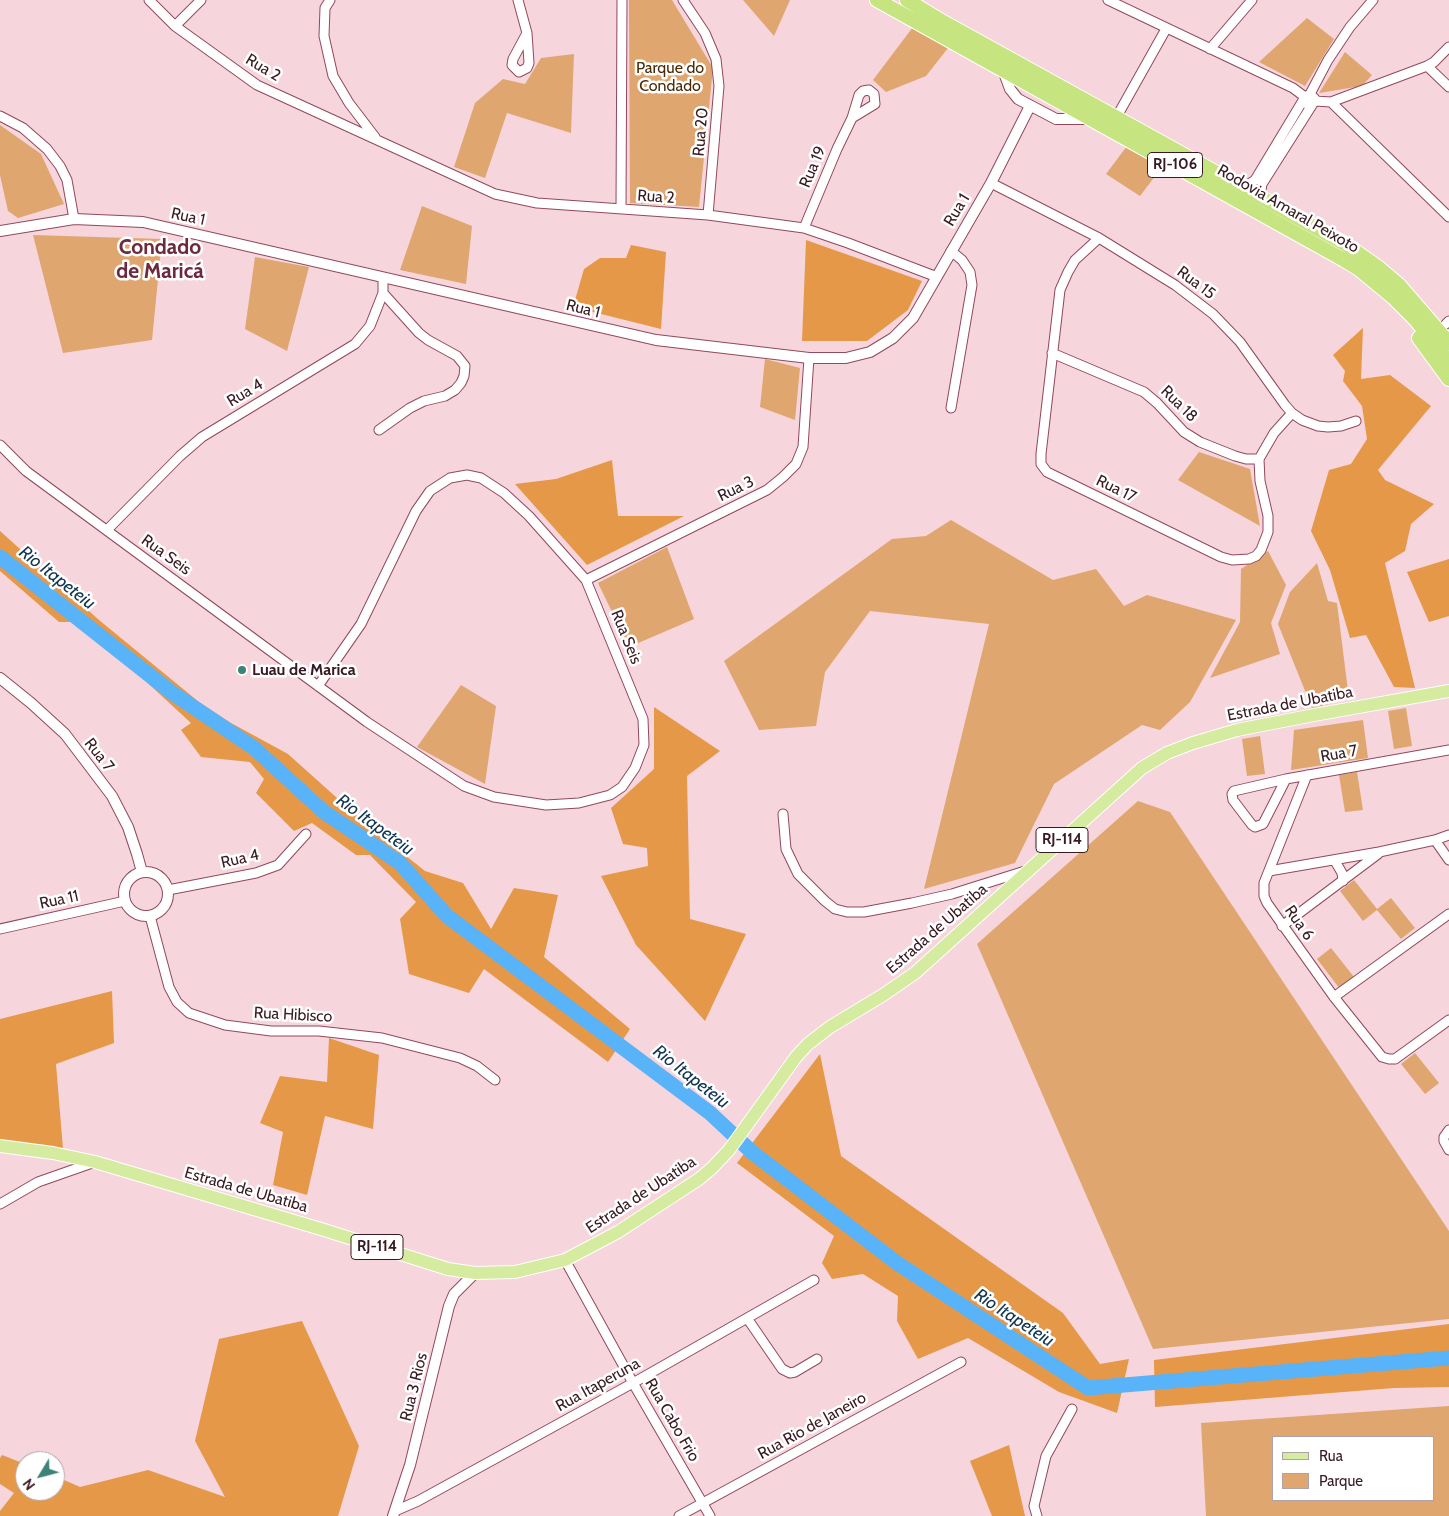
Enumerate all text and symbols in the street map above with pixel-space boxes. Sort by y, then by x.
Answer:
street label: Rua 2 [242,50,284,86]
park label: Parque do Condado [636,58,704,96]
street label: Rua 20 [689,107,713,157]
street label: Rua 19 [796,143,830,191]
road number: RJ-106 [1148,152,1202,178]
street label: Rodovia Amaral Peixoto [1214,161,1362,257]
street label: Rua 2 [637,186,675,208]
street label: Rua 1 [940,190,974,230]
street label: Rua 1 [169,204,207,230]
district label: Condado de Maricá [116,235,204,285]
street label: Rua 15 [1173,262,1219,304]
street label: Rua 1 [564,296,602,322]
street label: Rua 4 [224,375,266,411]
street label: Rua 18 [1156,382,1202,426]
street label: Rua 17 [1093,471,1139,507]
street label: Rua 3 [715,472,757,506]
street label: Rua Seis [137,531,195,579]
water label: Rio Itapeteiu [15,542,99,614]
street label: Rua Seis [606,607,646,667]
place label: Luau de Marica [252,660,356,680]
marker: Luau de Marica [236,664,248,676]
street label: Estrada de Ubatiba [1226,682,1354,726]
street label: Rua 7 [80,734,118,776]
street label: Rua 7 [1319,741,1359,767]
water label: Rio Itapeteiu [332,790,418,860]
road number: RJ-114 [1036,828,1088,852]
street label: Rua 4 [219,845,261,873]
street label: Estrada de Ubatiba [883,880,991,978]
street label: Rua 11 [38,886,80,914]
street label: Rua 6 [1280,902,1318,944]
street label: Rua Hibisco [253,1003,333,1027]
water label: Rio Itapeteiu [649,1041,733,1113]
street label: Estrada de Ubatiba [582,1152,700,1238]
street label: Estrada de Ubatiba [182,1163,310,1217]
road number: RJ-114 [351,1234,403,1260]
water label: Rio Itapeteiu [970,1284,1058,1352]
street label: Rua 3 Rios [396,1351,432,1423]
street label: Rua Itaperuna [553,1354,643,1416]
street label: Rua Cabo Frio [640,1375,704,1465]
street label: Rua Rio de Janeiro [754,1388,870,1464]
legend [1272,1436,1434,1501]
text: Rua [1319,1447,1343,1465]
north arrow [15,1451,65,1501]
text: Parque [1319,1472,1363,1490]
text: N [19,1475,39,1494]

